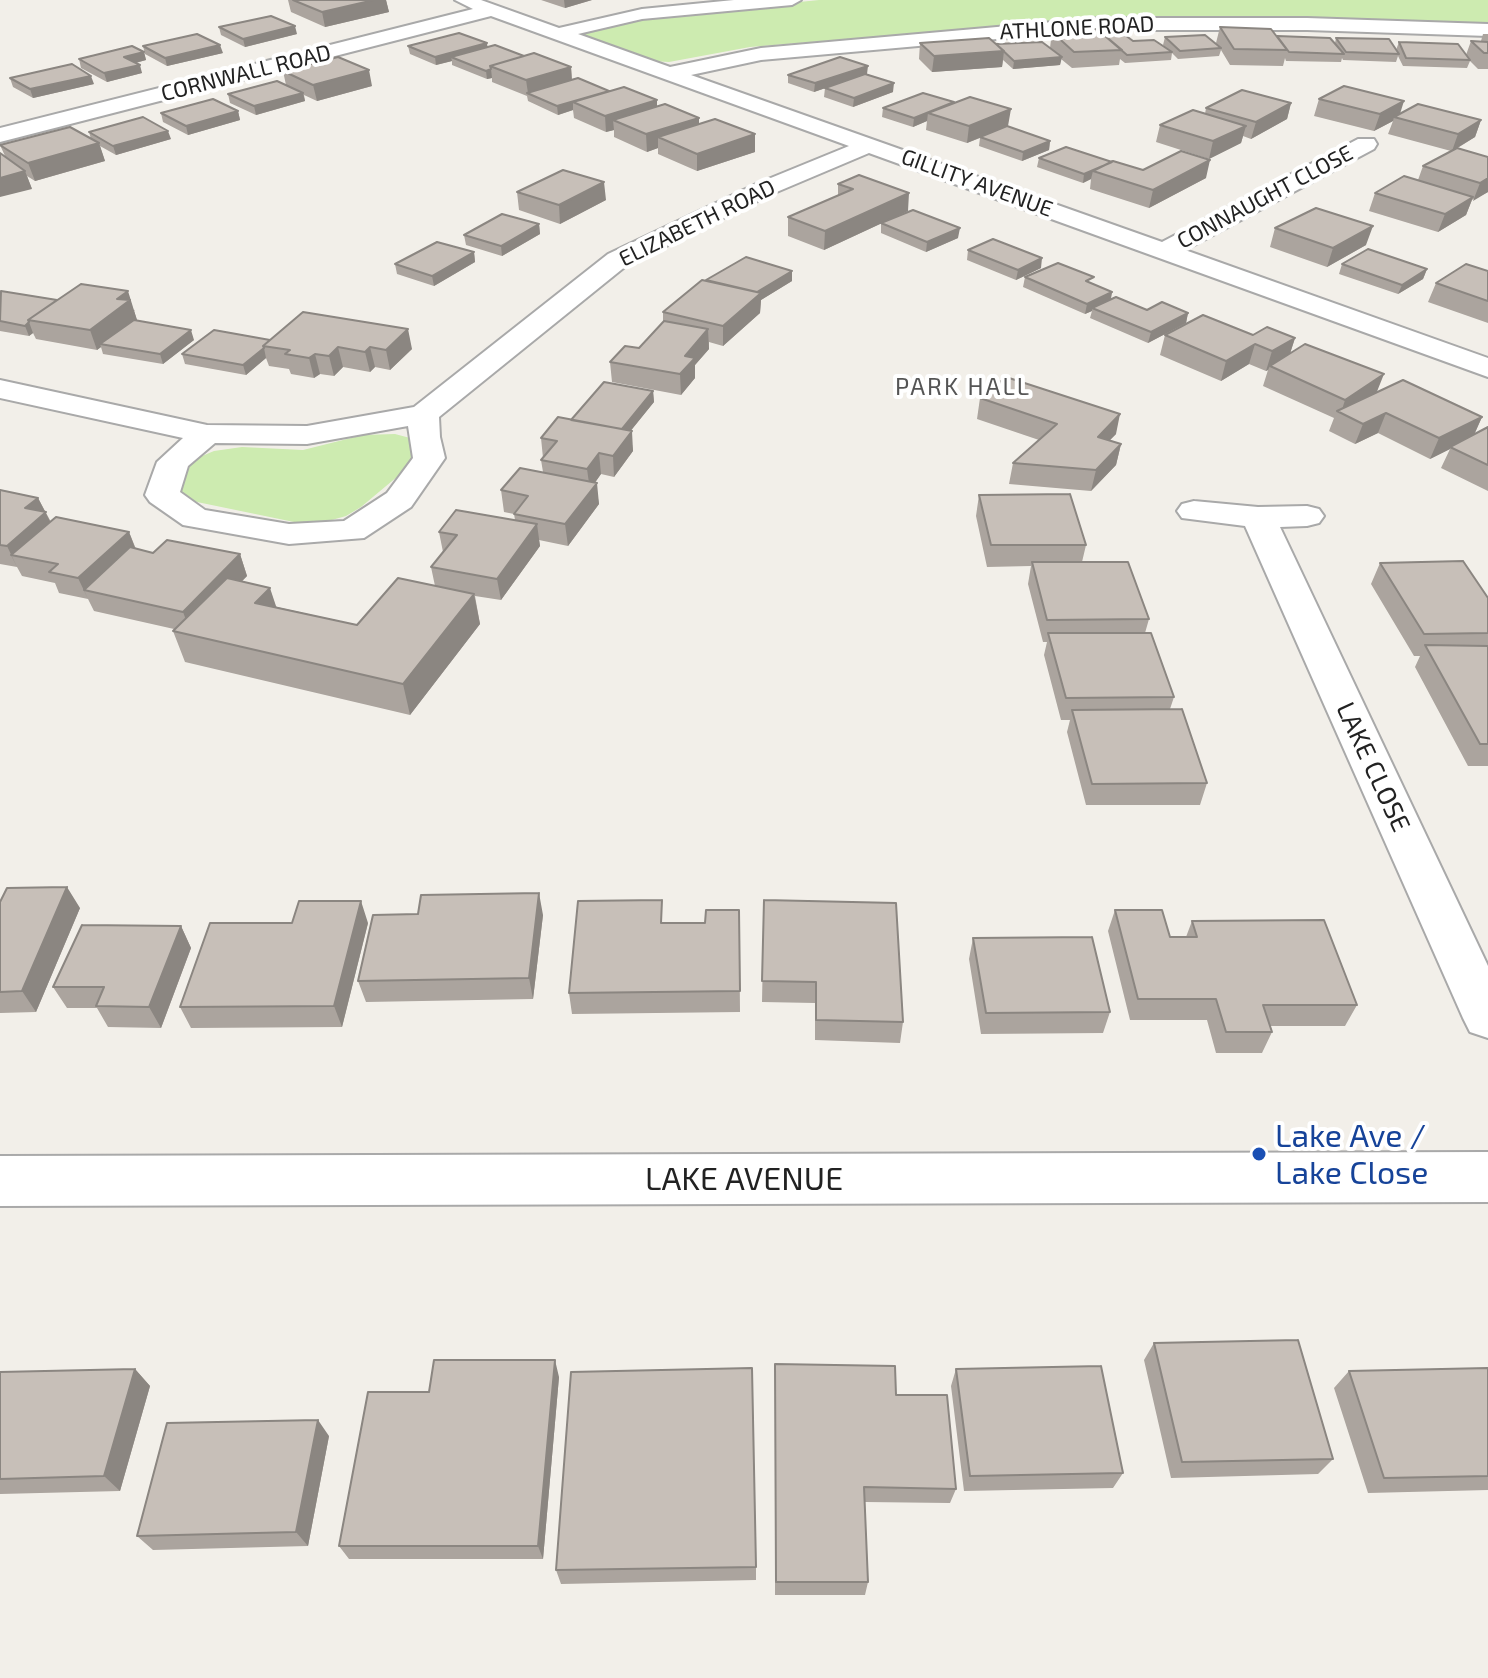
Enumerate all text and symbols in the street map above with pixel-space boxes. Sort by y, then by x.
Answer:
street label: ATHLONE ROAD [999,11,1155,45]
street label: CORNWALL ROAD [158,39,334,107]
street label: CONNAUGHT CLOSE [1173,139,1357,255]
street label: GILLITY AVENUE [898,143,1056,223]
street label: ELIZABETH ROAD [615,174,779,272]
district label: PARK HALL [895,373,1031,401]
street label: LAKE CLOSE [1329,697,1417,837]
place label: Lake Ave / Lake Close [1275,1117,1429,1192]
marker: Lake Ave / Lake Close [1250,1145,1268,1163]
street label: LAKE AVENUE [645,1160,843,1198]

